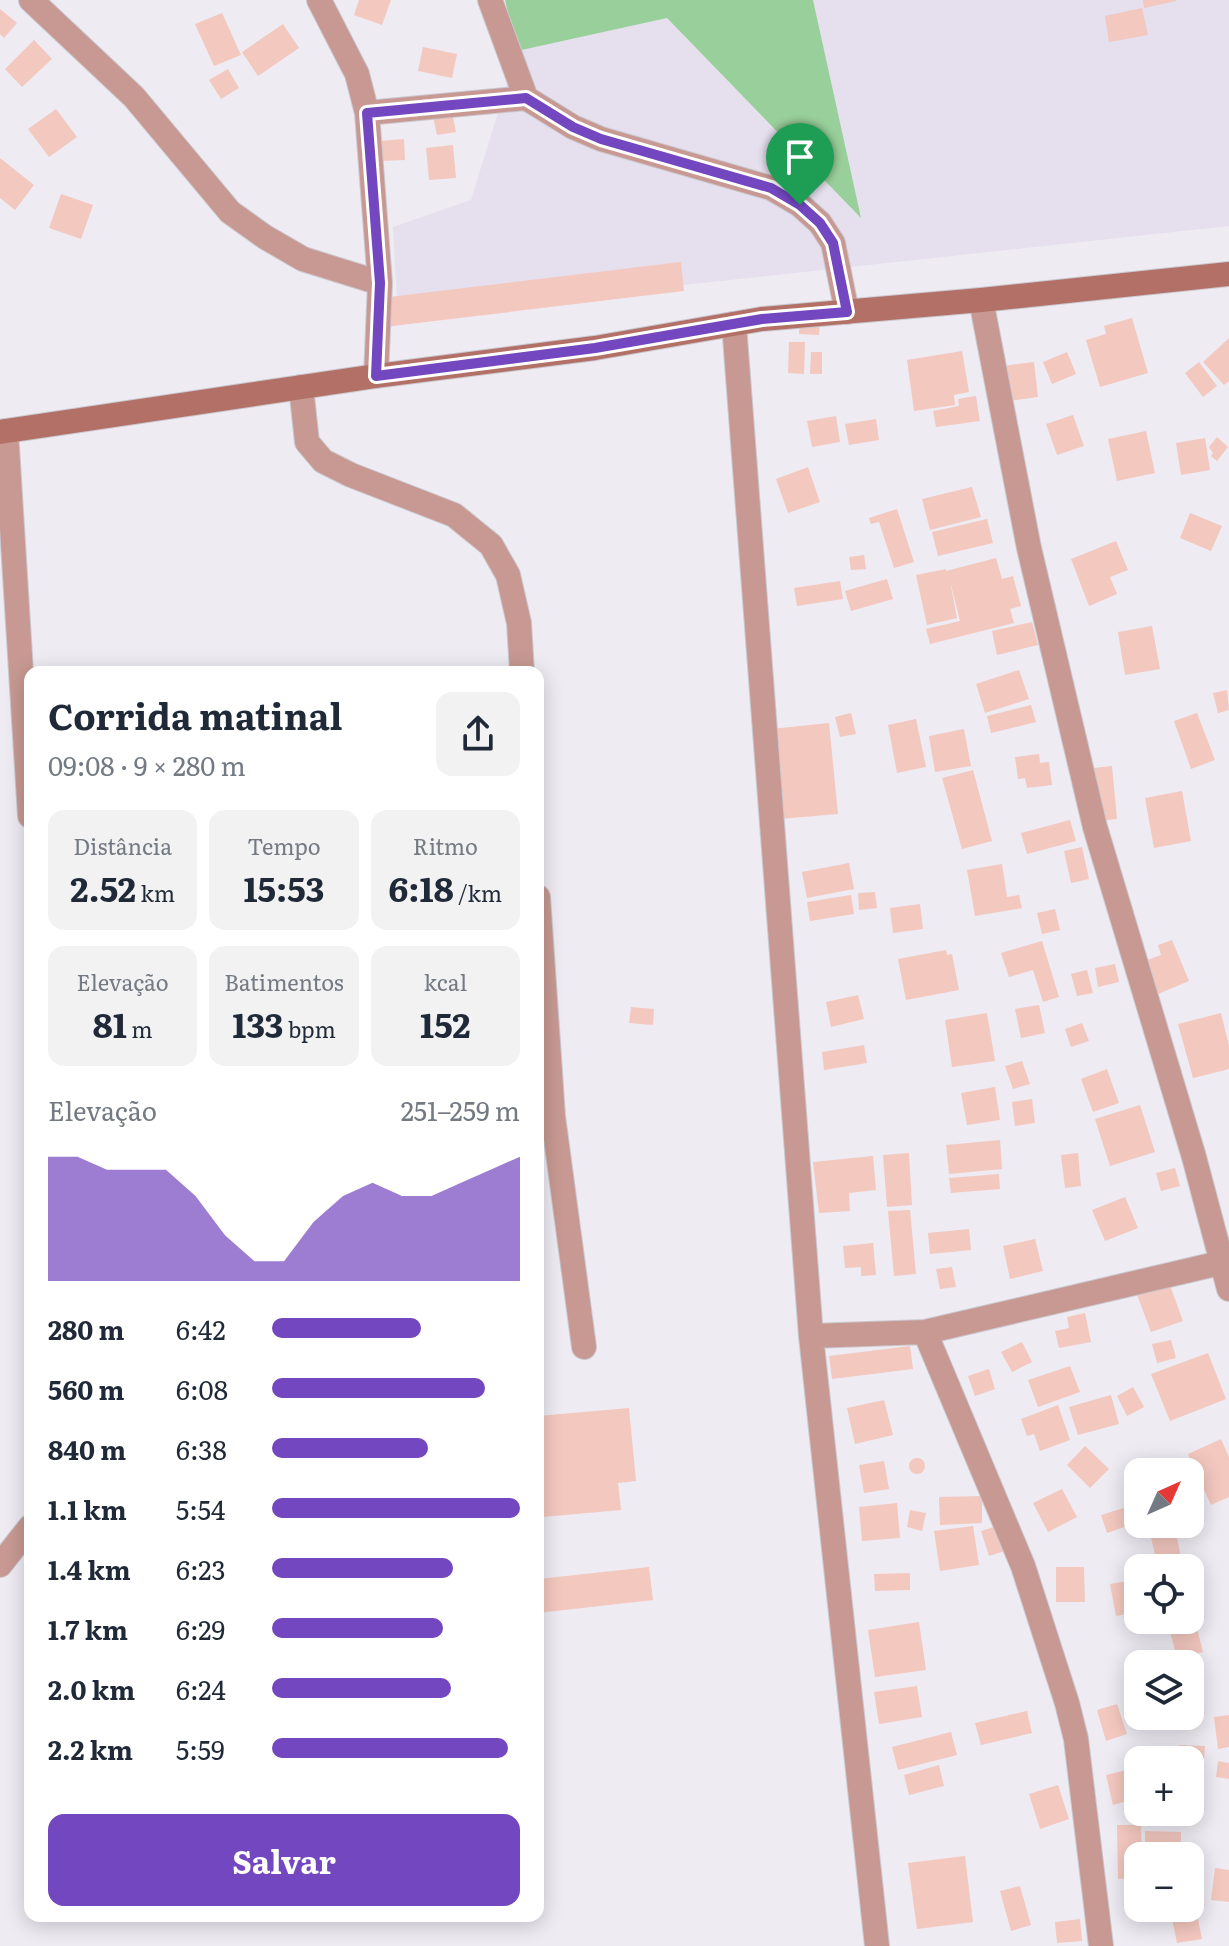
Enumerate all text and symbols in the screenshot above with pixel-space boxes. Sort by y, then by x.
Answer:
pin [766,123,834,205]
icon: arrive [778,135,822,179]
text: Corrida matinal [48,688,343,741]
button: share [436,692,520,776]
text: 09:08 · 9 × 280 m [48,745,246,784]
text: Distância [73,829,172,862]
text: Tempo [247,829,321,862]
text: Ritmo [413,829,478,862]
text: 2.52 [70,862,136,912]
text: 15:53 [244,862,324,912]
text: 6:18 [389,862,454,912]
text: km [136,876,175,909]
text: /km [454,876,502,909]
text: Elevação [77,965,169,998]
text: Batimentos [224,965,344,998]
text: kcal [424,965,467,998]
text: 81 [93,998,127,1048]
text: 133 [232,998,284,1048]
text: 152 [420,998,471,1048]
text: m [127,1012,153,1045]
text: bpm [284,1012,336,1045]
text: Elevação [48,1090,157,1129]
text: 251–259 m [401,1090,520,1129]
text: 280 m [48,1309,124,1348]
text: 6:42 [176,1309,226,1348]
text: 560 m [48,1369,124,1408]
text: 6:08 [176,1369,228,1408]
text: 840 m [48,1429,126,1468]
text: 6:38 [176,1429,227,1468]
north arrow [1124,1458,1204,1538]
map controls [1124,1458,1204,1922]
text: 1.1 km [48,1489,127,1528]
text: 5:54 [176,1489,225,1528]
text: 1.4 km [48,1549,131,1588]
text: 6:23 [176,1549,226,1588]
button: locate [1124,1554,1204,1634]
text: 1.7 km [48,1609,128,1648]
text: 6:29 [176,1609,225,1648]
button: layers [1124,1650,1204,1730]
text: 2.0 km [48,1669,135,1708]
text: 6:24 [176,1669,226,1708]
text: 2.2 km [48,1729,133,1768]
text: 5:59 [176,1729,225,1768]
button: + [1124,1746,1204,1826]
button: Salvar [48,1814,520,1906]
button: − [1124,1842,1204,1922]

